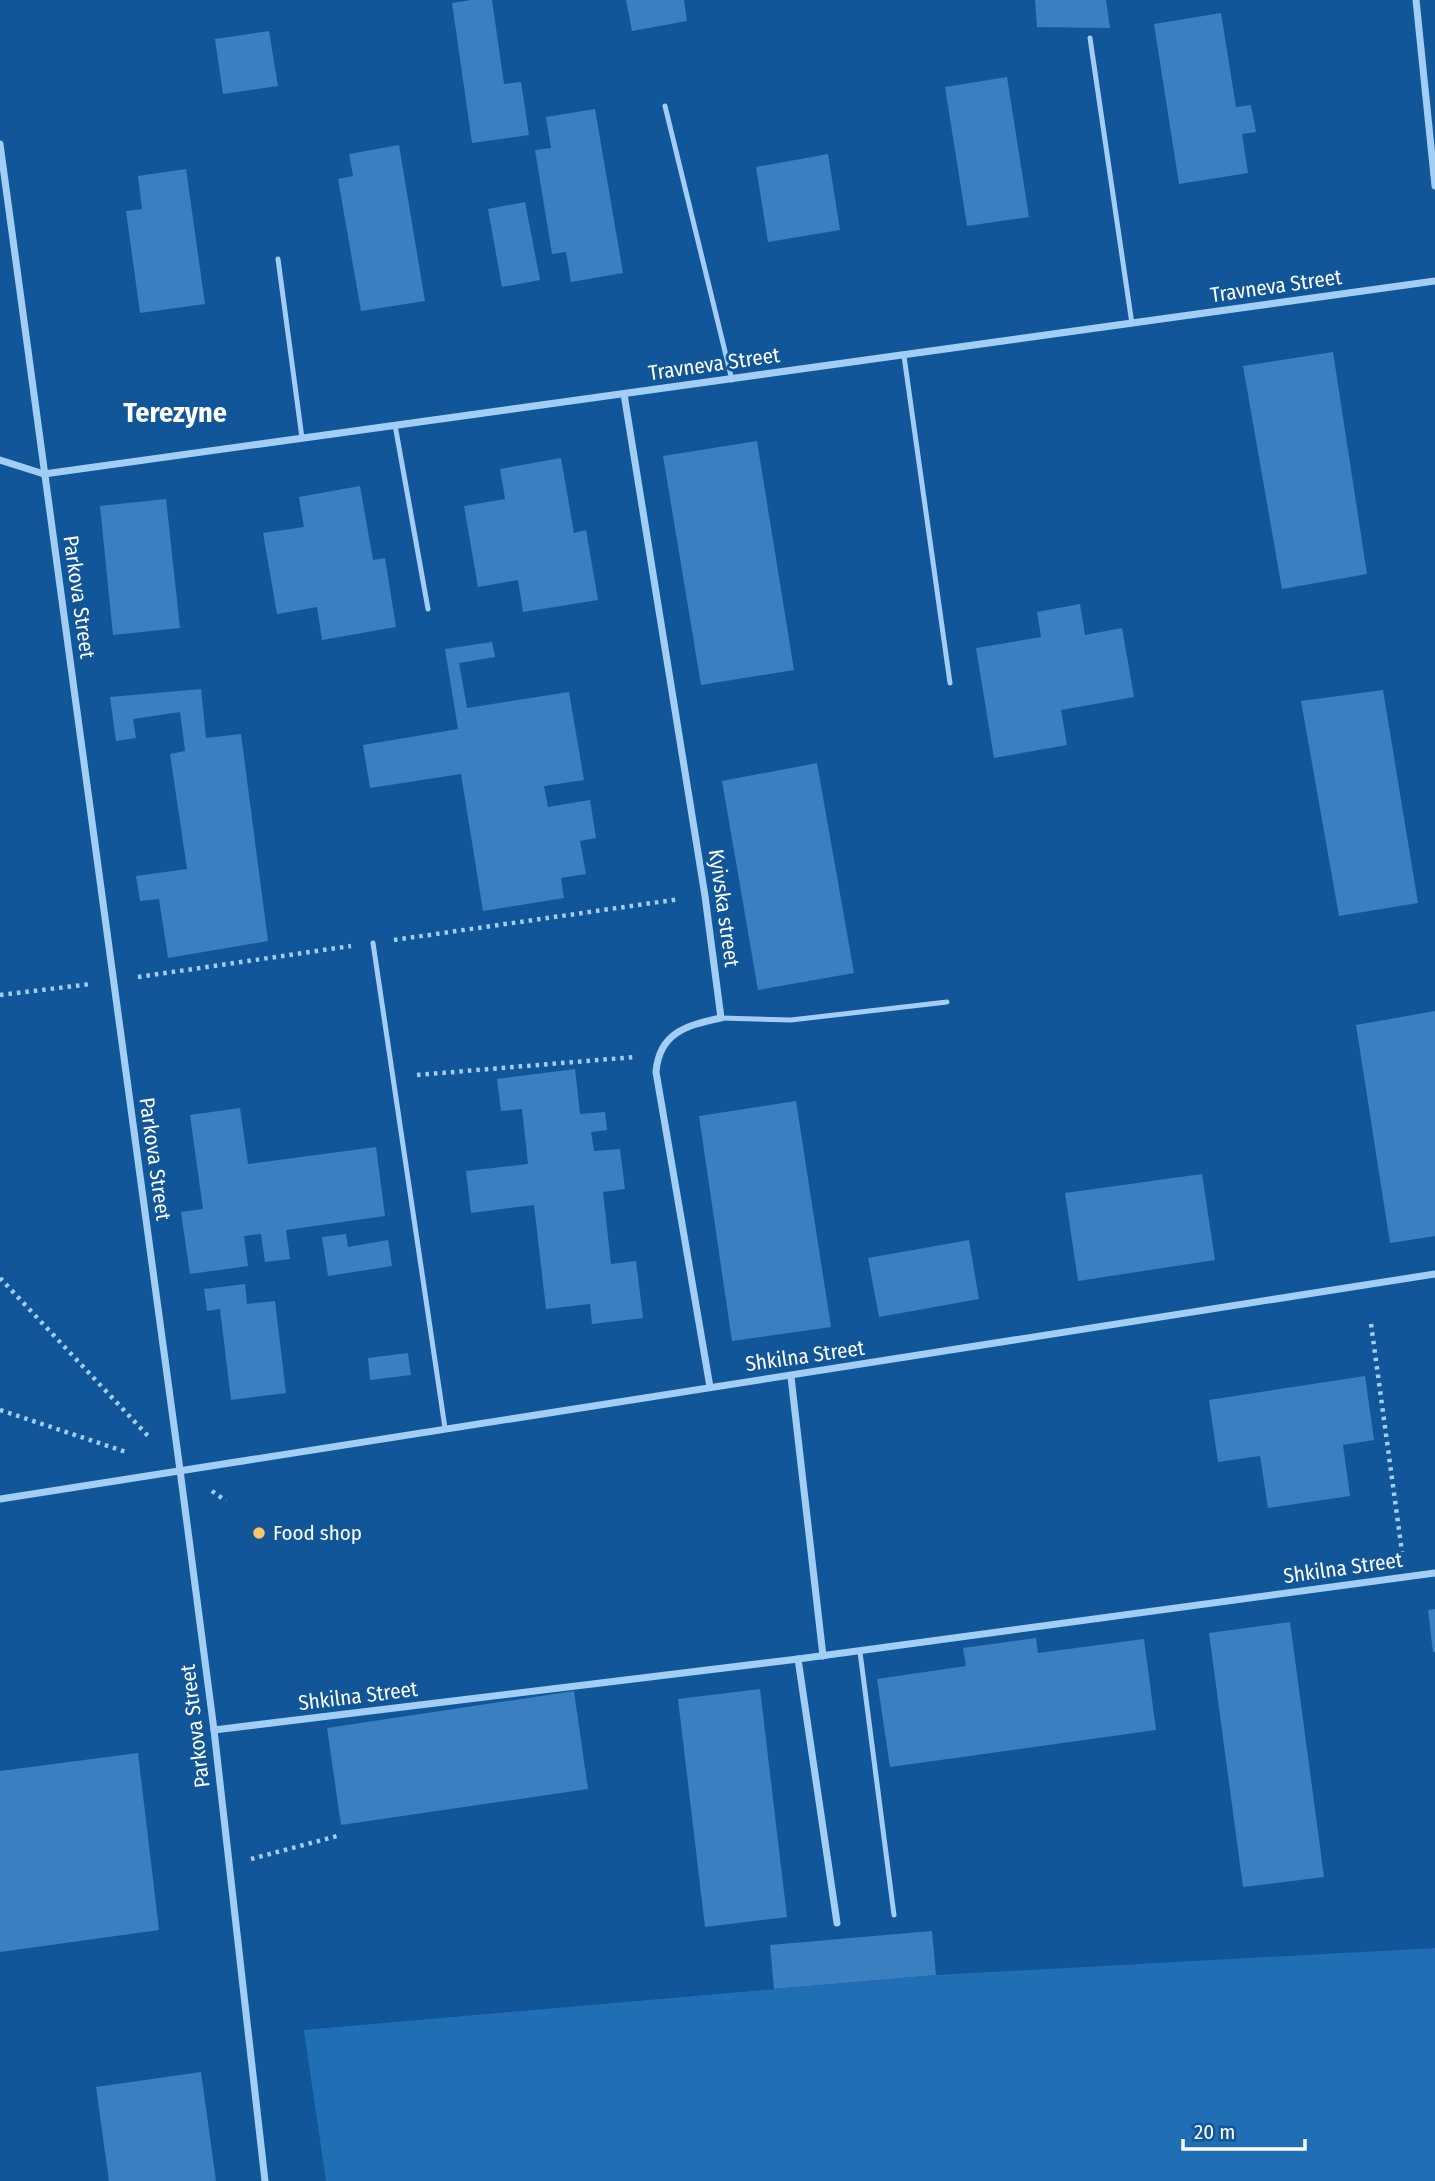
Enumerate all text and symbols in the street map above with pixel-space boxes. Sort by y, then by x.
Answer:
street label: Travneva Street [1209,264,1343,308]
street label: Travneva Street [647,342,781,386]
district label: Terezyne [123,396,227,429]
street label: Parkova Street [57,534,101,660]
street label: Kyivska street [703,847,745,969]
street label: Parkova Street [133,1096,177,1222]
street label: Shkilna Street [744,1335,866,1377]
place label: Food shop [273,1520,362,1546]
marker: Food shop [251,1525,267,1541]
street label: Shkilna Street [1282,1547,1404,1589]
street label: Parkova Street [175,1663,215,1789]
street label: Shkilna Street [297,1676,419,1716]
scale bar [1183,2108,1306,2152]
text: 20 m [1194,2119,1235,2145]

